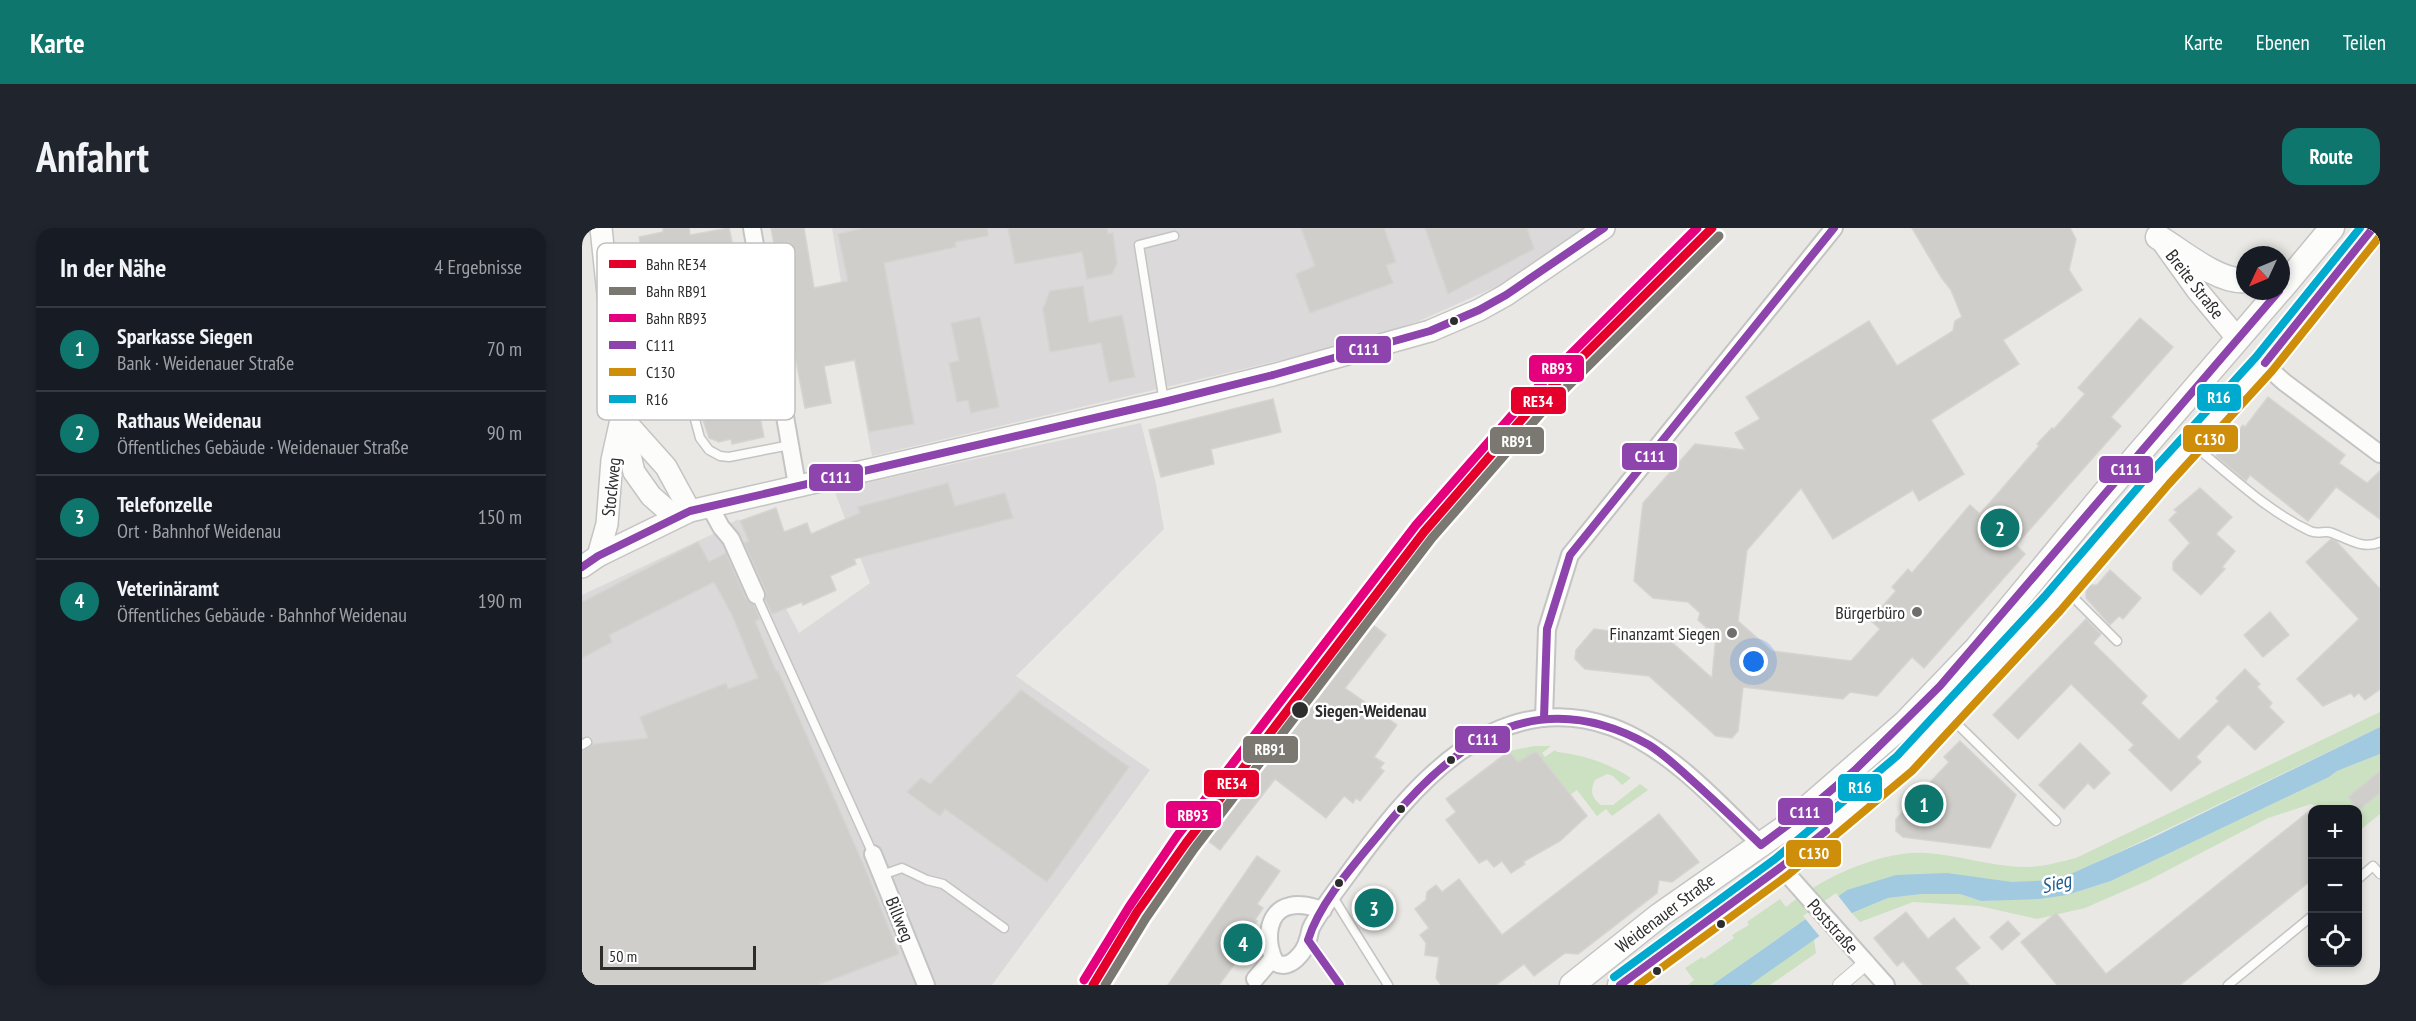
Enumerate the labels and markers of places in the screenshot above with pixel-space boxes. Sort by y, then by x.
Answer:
unlabelled marker [1448,315,1460,327]
pin: 2 [1980,506,2020,550]
place label: Bürgerbüro [1835,601,1905,624]
marker: Bürgerbüro [1910,605,1924,619]
place label: Finanzamt Siegen [1609,622,1720,645]
marker: Finanzamt Siegen [1725,626,1739,640]
place label: Siegen-Weidenau [1315,699,1427,722]
marker: Siegen-Weidenau [1290,700,1310,720]
unlabelled marker [1445,754,1457,766]
pin: 1 [1904,782,1944,826]
unlabelled marker [1395,803,1407,815]
unlabelled marker [1333,877,1345,889]
pin: 3 [1354,886,1394,930]
unlabelled marker [1715,918,1727,930]
pin: 4 [1224,920,1262,966]
unlabelled marker [1651,965,1663,977]

